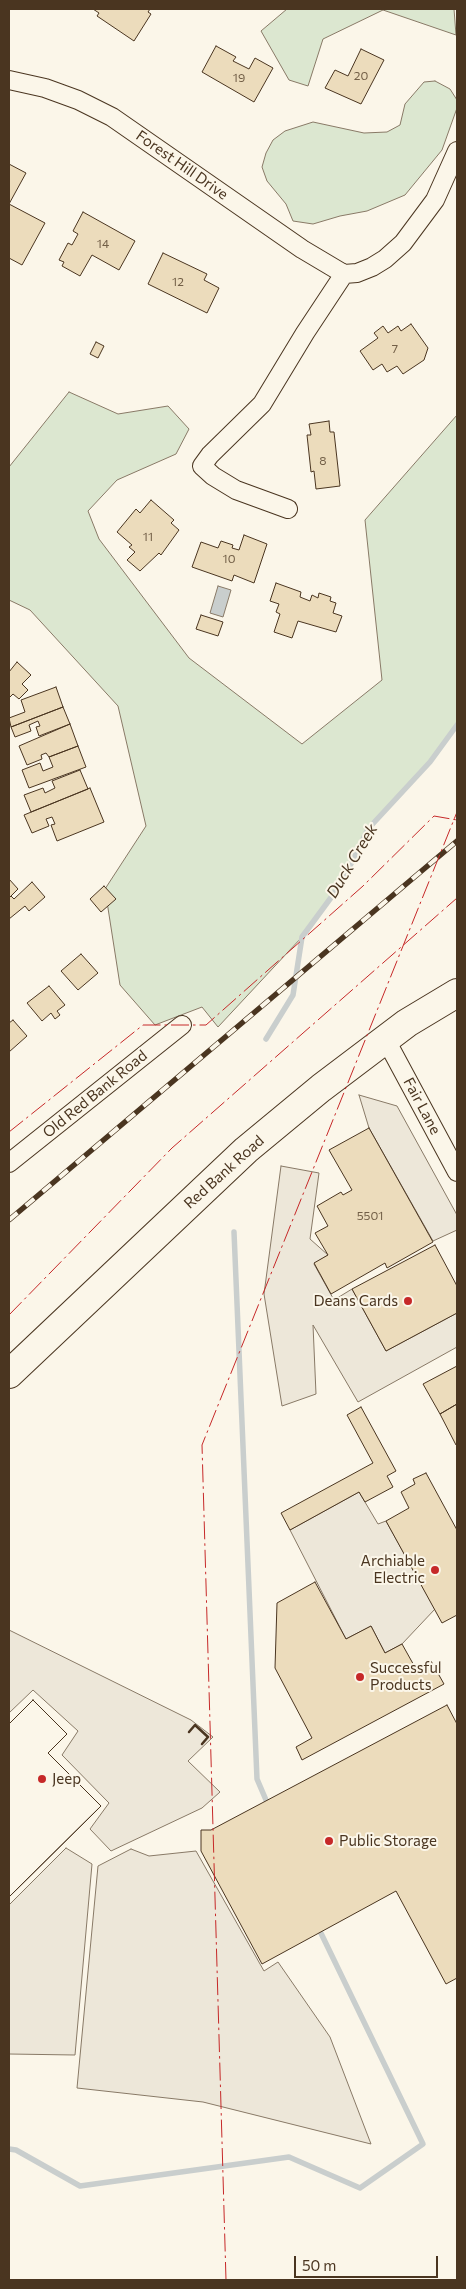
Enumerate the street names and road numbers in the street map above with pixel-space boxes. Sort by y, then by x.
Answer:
street label: Forest Hill Drive [132,127,232,203]
street label: Old Red Bank Road [39,1046,151,1142]
street label: Fair Lane [400,1074,444,1138]
street label: Red Bank Road [180,1131,268,1213]

